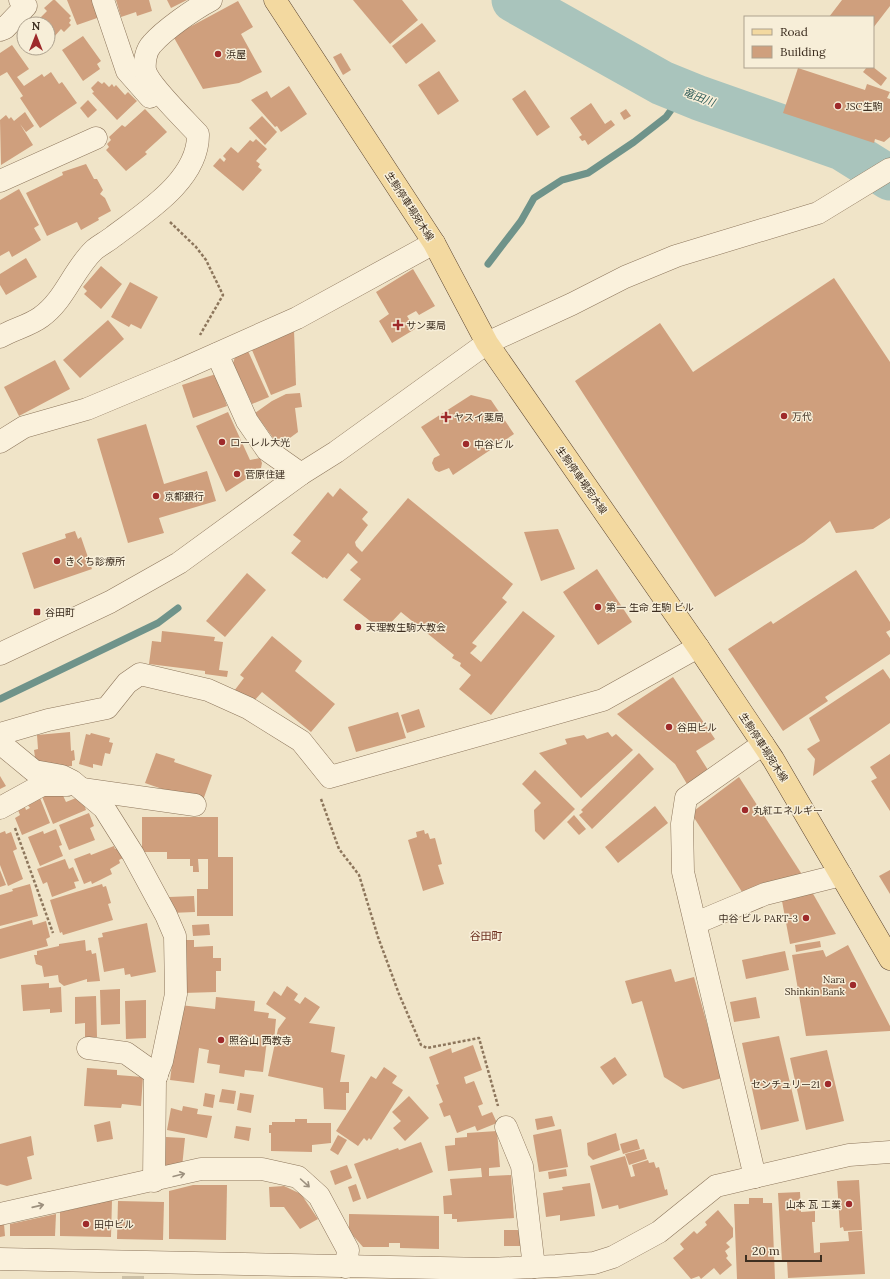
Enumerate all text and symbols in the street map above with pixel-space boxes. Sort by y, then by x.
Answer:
north arrow [16,16,56,56]
legend [744,16,874,68]
text: N [32,19,41,33]
text: Road [780,24,808,39]
text: Building [780,44,826,59]
place label: 浜屋 [226,48,246,61]
marker: 浜屋 [213,49,223,59]
water label: 竜田川 [681,85,718,110]
place label: JSC生駒 [845,100,882,113]
marker: JSC生駒 [833,101,843,111]
street label: 生駒停車場宛木線 [382,169,437,243]
place label: サン薬局 [406,319,446,332]
marker: サン薬局 [393,320,403,330]
place label: 万代 [792,410,812,423]
place label: ヤスイ薬局 [454,411,504,424]
marker: 万代 [779,411,789,421]
marker: ヤスイ薬局 [441,412,451,422]
place label: ローレル大光 [230,436,290,449]
marker: ローレル大光 [217,437,227,447]
place label: 中谷ビル [474,438,514,451]
marker: 中谷ビル [461,439,471,449]
street label: 生駒停車場宛木線 [553,444,610,517]
place label: 菅原住建 [245,468,285,481]
marker: 菅原住建 [232,469,242,479]
place label: 京都銀行 [164,490,204,503]
marker: 京都銀行 [151,491,161,501]
place label: きくち診療所 [65,555,125,568]
marker: きくち診療所 [52,556,62,566]
place label: 第一 生命 生駒 ビル [606,601,694,614]
marker: 第一 生命 生駒 ビル [593,602,603,612]
place label: 谷田町 [45,606,75,619]
marker: 谷田町 [32,607,42,617]
place label: 天理教生駒大教会 [366,621,446,634]
marker: 天理教生駒大教会 [353,622,363,632]
street label: 生駒停車場宛木線 [736,710,791,784]
place label: 谷田ビル [677,721,717,734]
marker: 谷田ビル [664,722,674,732]
place label: 丸紅エネルギー [753,804,823,817]
marker: 丸紅エネルギー [740,805,750,815]
place label: 中谷 ビル PART-3 [719,912,798,925]
marker: 中谷 ビル PART-3 [801,913,811,923]
district label: 谷田町 [470,929,503,943]
place label: Nara Shinkin Bank [785,973,846,998]
marker: Nara Shinkin Bank [848,980,858,990]
place label: 照谷山 西教寺 [229,1034,292,1047]
marker: 照谷山 西教寺 [216,1035,226,1045]
place label: センチュリー21 [751,1078,820,1091]
marker: センチュリー21 [823,1079,833,1089]
one-way arrow [172,1170,185,1178]
one-way arrow [300,1179,310,1188]
place label: 山本 瓦 工業 [786,1198,841,1211]
marker: 山本 瓦 工業 [844,1199,854,1209]
one-way arrow [31,1201,44,1209]
place label: 田中ビル [94,1218,134,1231]
marker: 田中ビル [81,1219,91,1229]
scale bar [746,1237,821,1263]
text: 20 m [752,1243,780,1258]

